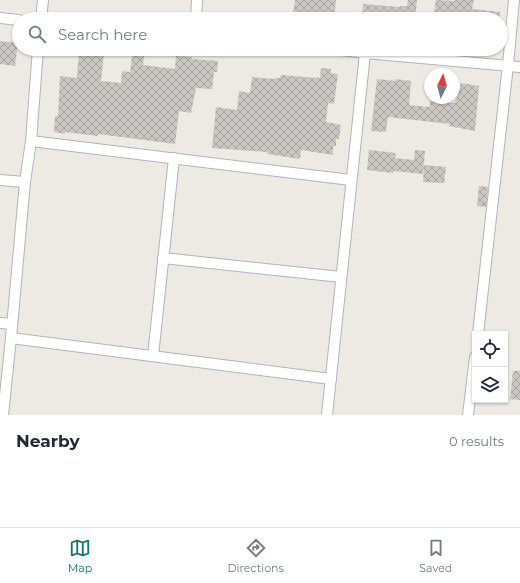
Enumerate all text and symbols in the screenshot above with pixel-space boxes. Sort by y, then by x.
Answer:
search box [12,12,508,56]
icon: search [26,23,48,45]
text: Search here [58,25,147,44]
north arrow [424,68,460,104]
map controls [472,331,508,403]
button: locate [472,331,508,367]
button: layers [472,367,508,403]
text: Nearby [16,431,80,451]
text: 0 results [449,433,504,449]
tab: Map [68,537,92,575]
tab: Directions [228,537,284,575]
tab: Saved [419,537,452,575]

